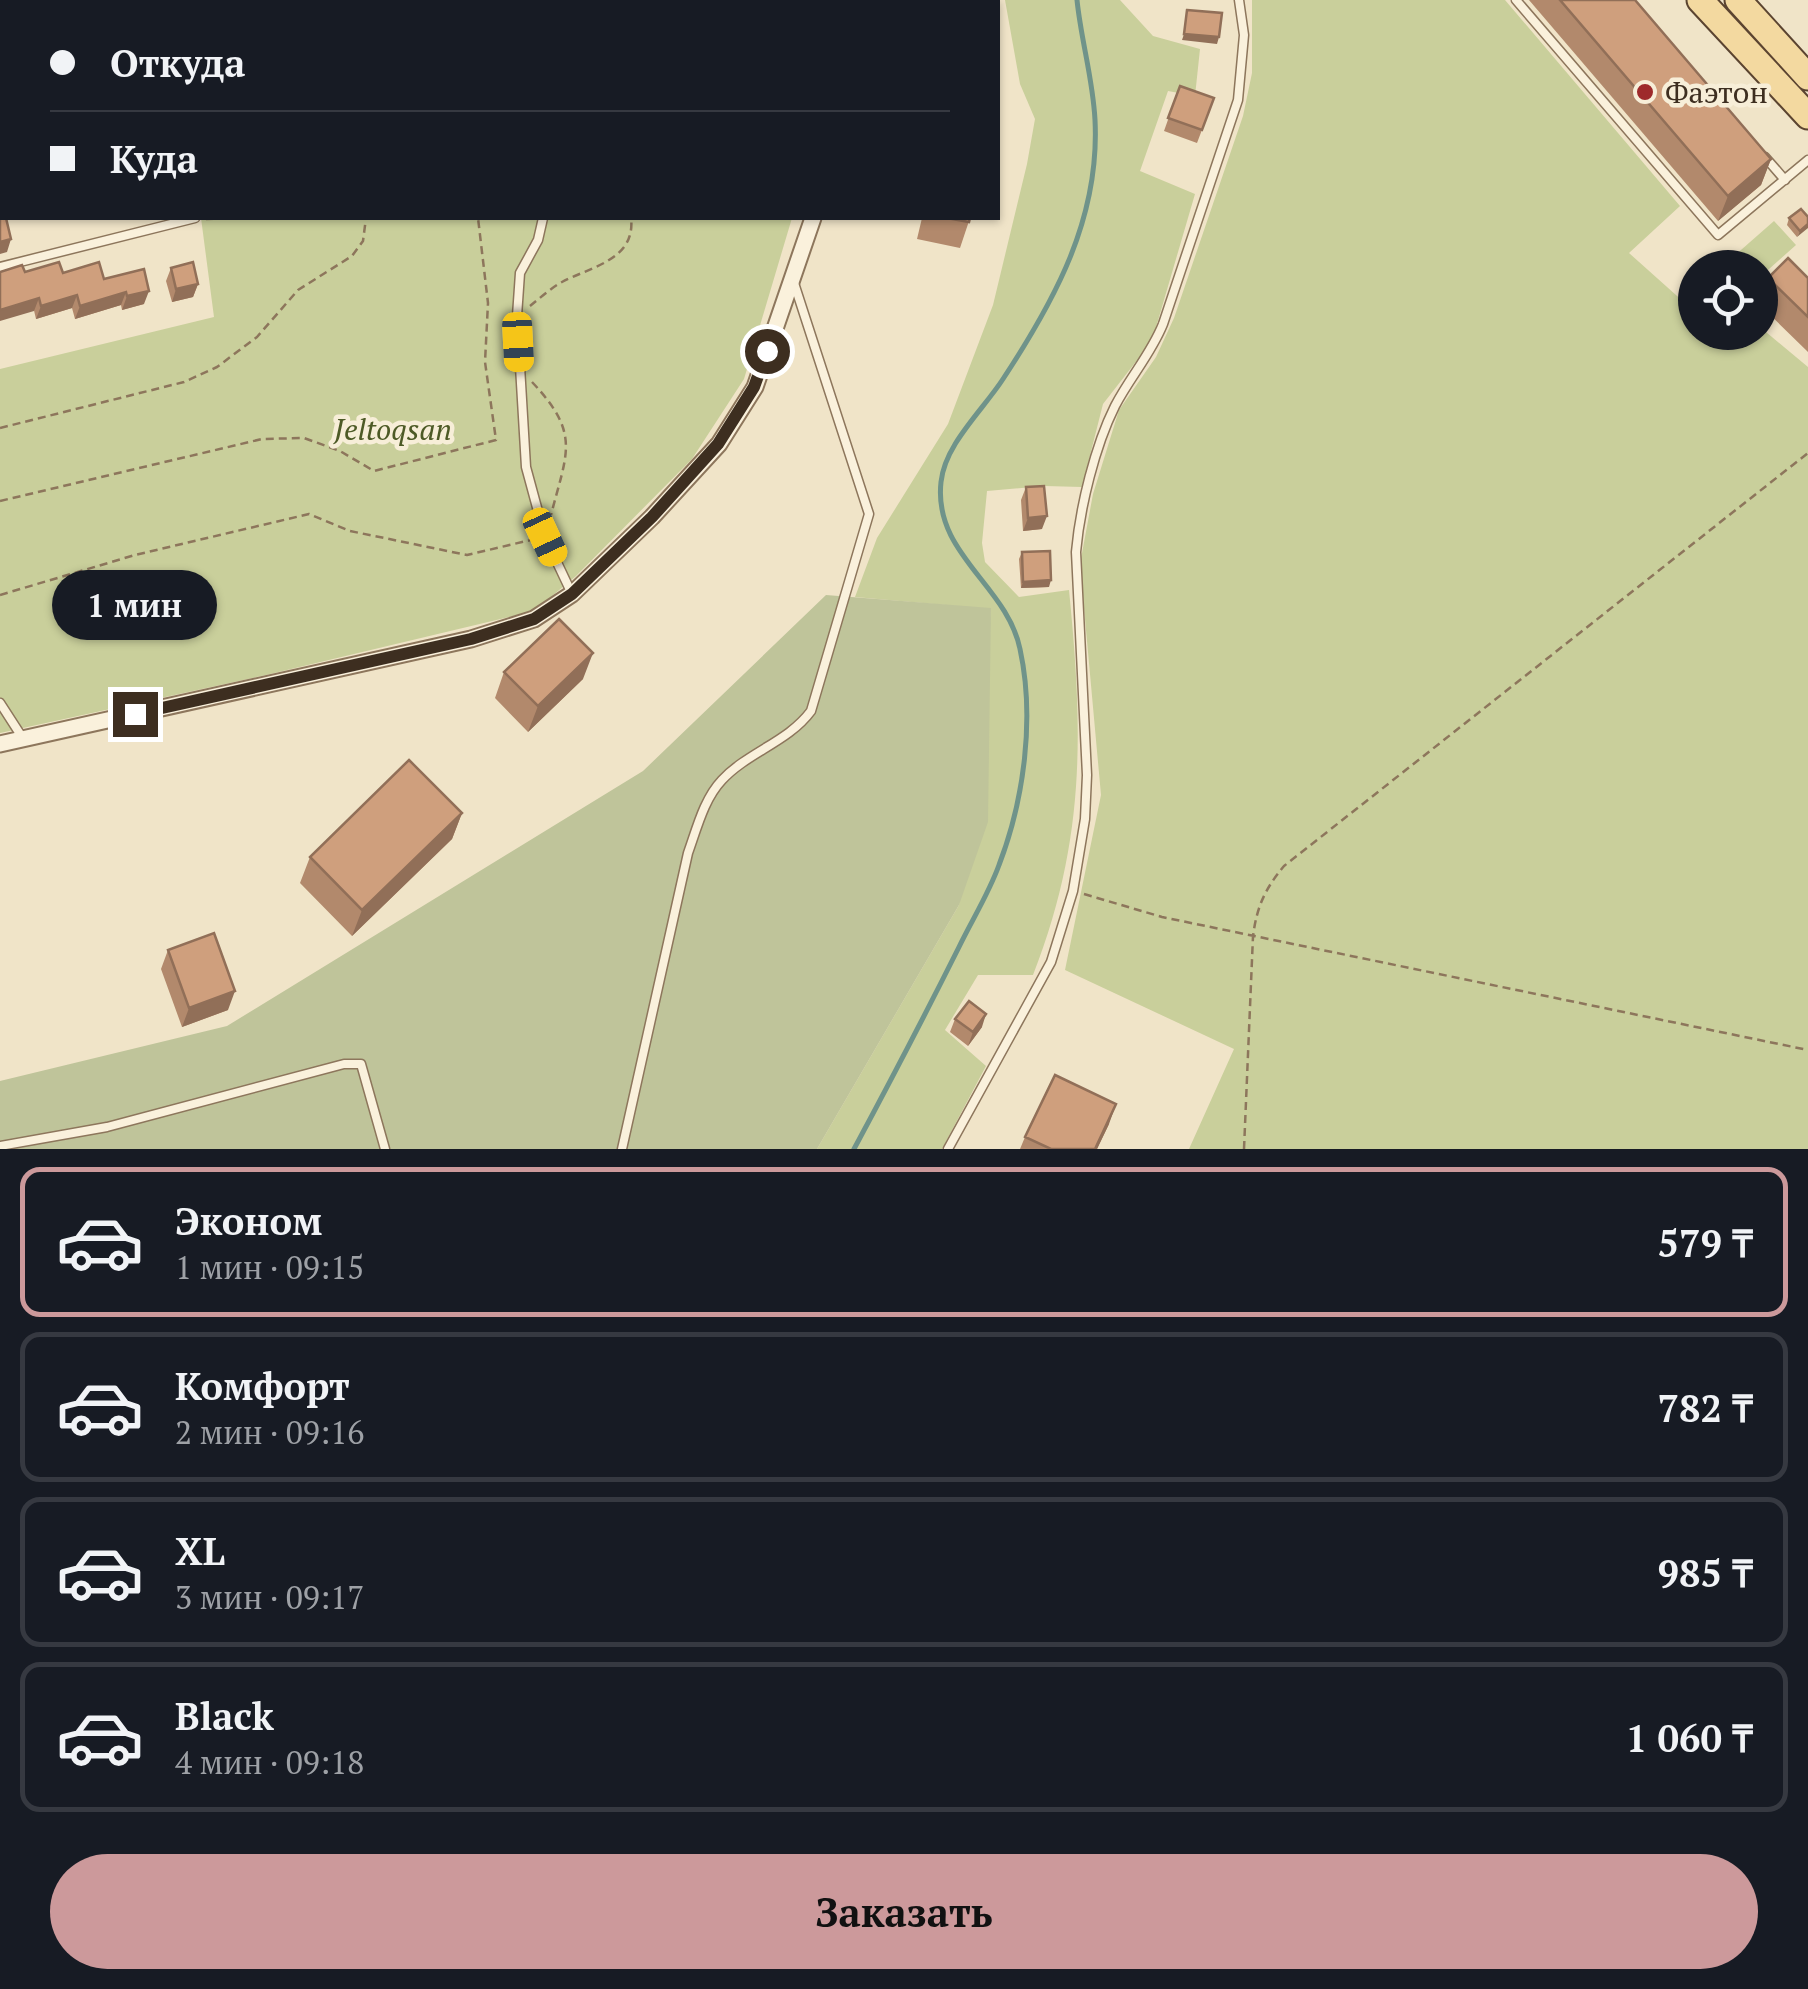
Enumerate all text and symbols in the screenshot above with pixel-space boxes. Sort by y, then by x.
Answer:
text: Откуда [110,38,245,88]
place label: Фаэтон [1665,72,1768,112]
marker: Фаэтон [1634,81,1656,103]
text: Куда [110,134,198,184]
map controls [1678,250,1778,350]
button: locate [1678,250,1778,350]
car [501,311,535,373]
route start [745,329,790,374]
park label: Jeltoqsan [333,409,452,449]
car [519,503,571,571]
callout: 1 мин [52,569,218,639]
text: 1 мин [87,584,182,626]
route end [113,692,158,737]
text: Эконом [175,1196,322,1246]
icon: car [55,1197,145,1287]
text: 579 ₸ [1658,1218,1753,1268]
text: 1 мин · 09:15 [175,1246,364,1288]
text: Комфорт [175,1361,350,1411]
icon: car [55,1362,145,1452]
text: 782 ₸ [1658,1383,1753,1433]
text: 2 мин · 09:16 [175,1411,364,1453]
text: XL [175,1526,225,1576]
icon: car [55,1527,145,1617]
text: 985 ₸ [1658,1548,1753,1598]
text: 3 мин · 09:17 [175,1576,364,1618]
text: Black [175,1691,274,1741]
icon: car [55,1692,145,1782]
text: 1 060 ₸ [1626,1713,1753,1763]
text: 4 мин · 09:18 [175,1741,364,1783]
button: Заказать [50,1854,1758,1969]

